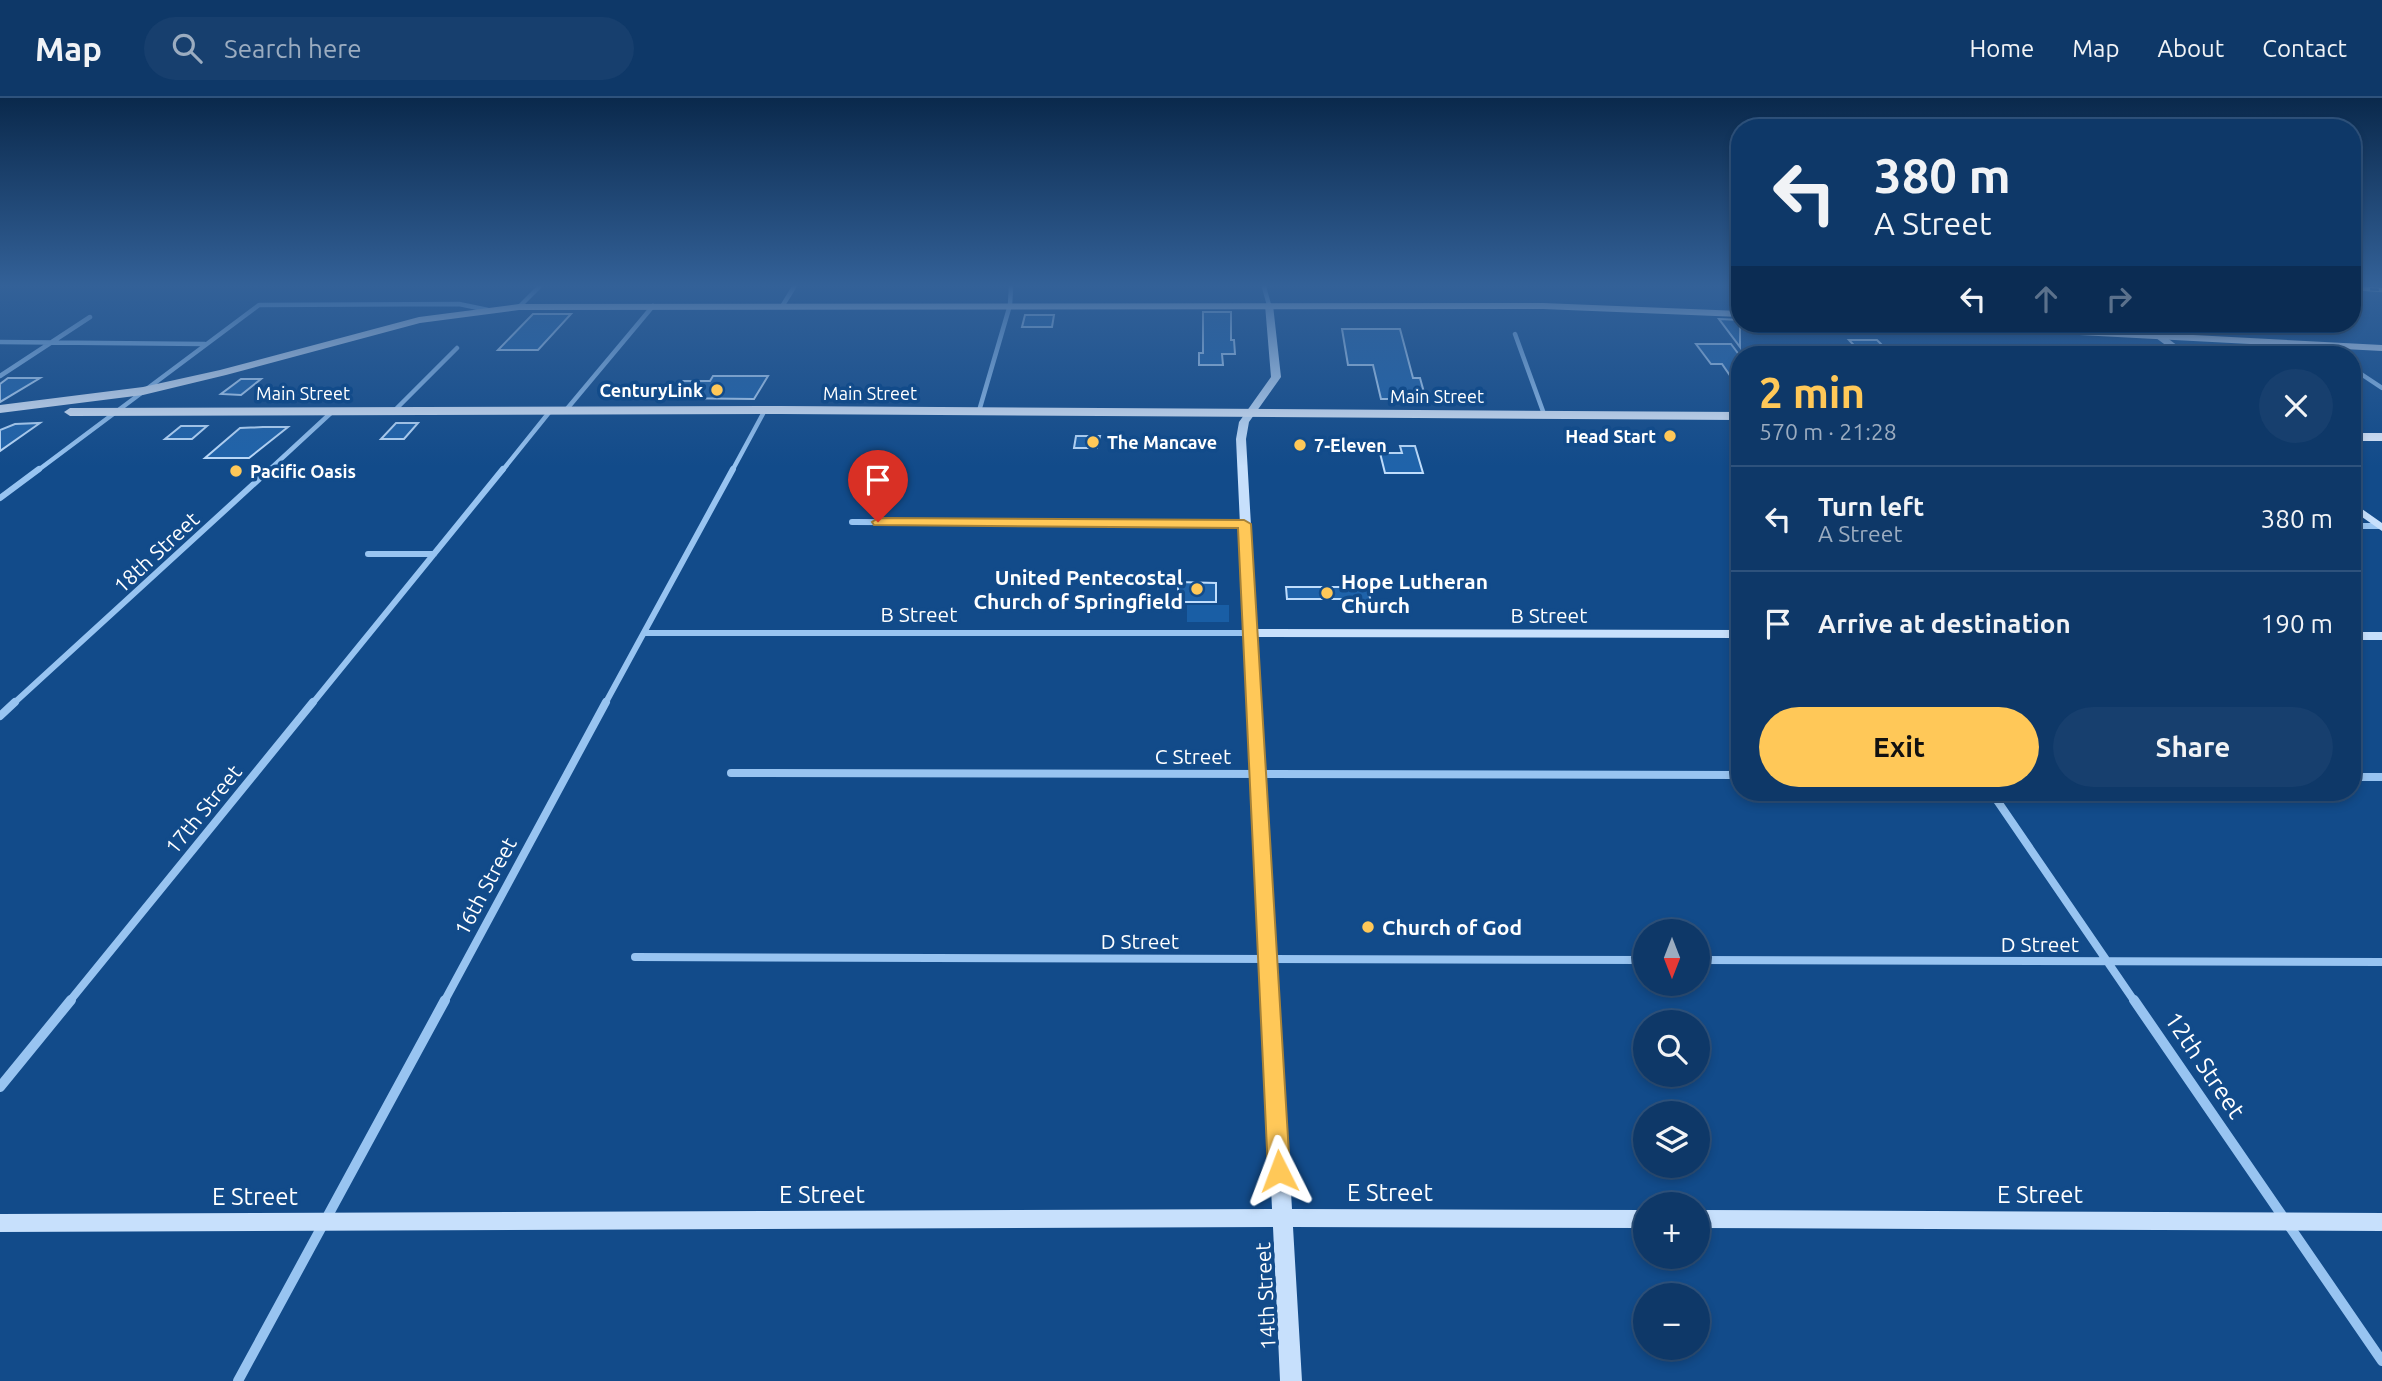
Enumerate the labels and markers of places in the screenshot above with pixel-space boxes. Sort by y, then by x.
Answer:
place label: CenturyLink [599,380,703,400]
marker: CenturyLink [709,382,725,398]
place label: Head Start [1565,426,1656,446]
marker: Head Start [1662,428,1678,444]
place label: The Mancave [1107,432,1217,452]
marker: The Mancave [1085,434,1101,450]
place label: 7-Eleven [1314,435,1387,455]
marker: 7-Eleven [1292,437,1308,453]
pin [848,450,908,522]
place label: Pacific Oasis [250,461,356,481]
marker: Pacific Oasis [228,463,244,479]
place label: United Pentecostal Church of Springfield [974,565,1183,613]
place label: Hope Lutheran Church [1341,569,1488,617]
marker: United Pentecostal Church of Springfield [1189,581,1205,597]
marker: Hope Lutheran Church [1319,585,1335,601]
place label: Church of God [1382,915,1522,939]
marker: Church of God [1360,919,1376,935]

